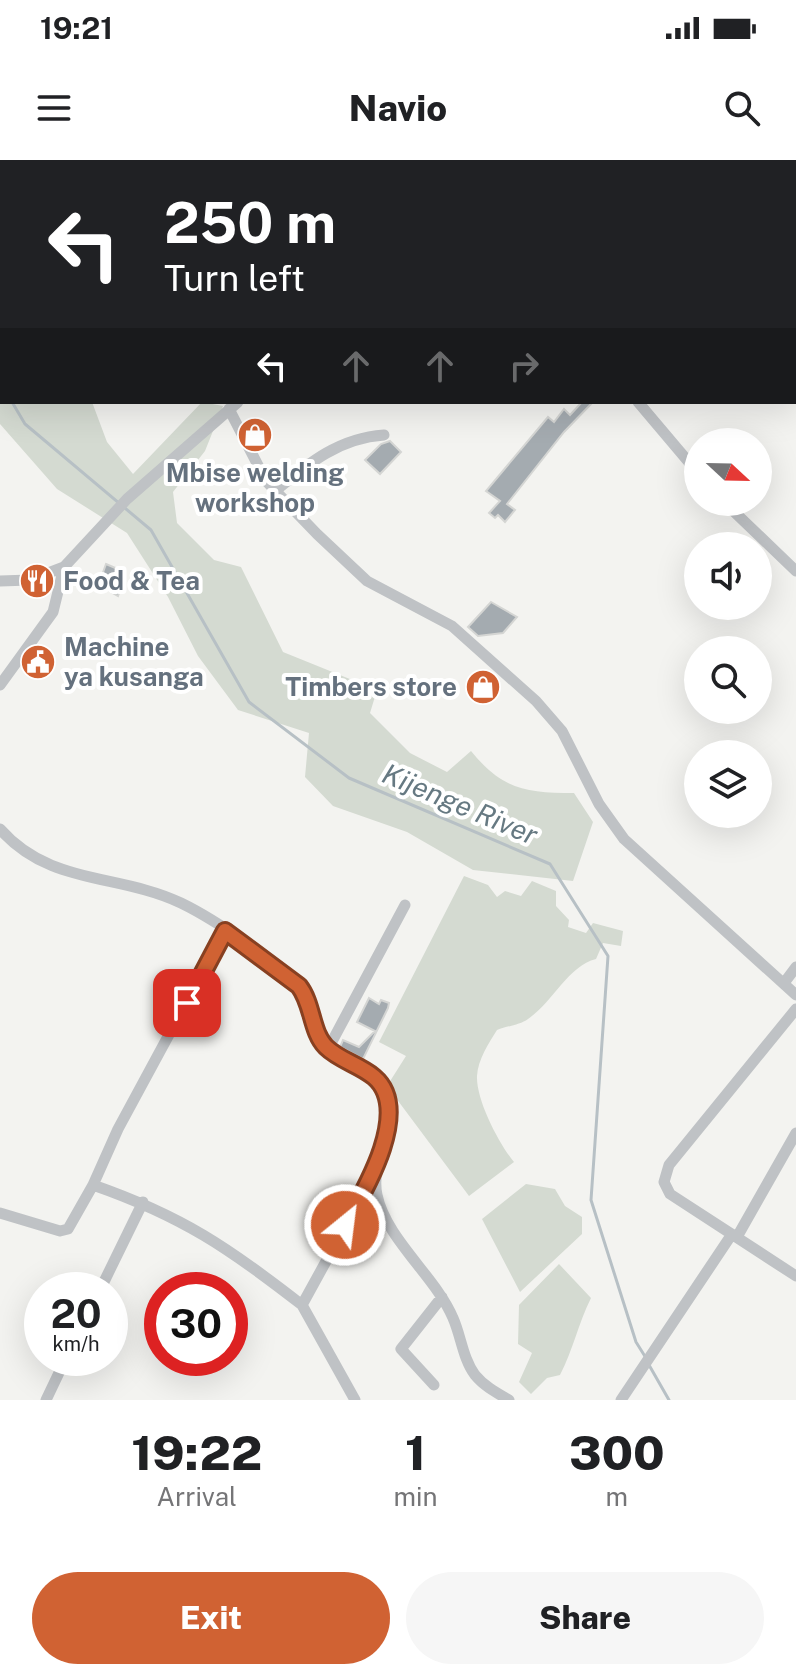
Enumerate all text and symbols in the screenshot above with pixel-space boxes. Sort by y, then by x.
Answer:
text: 19:21 [40,10,113,46]
icon: menu [32,86,76,130]
icon: search [720,86,764,130]
text: Navio [349,87,447,129]
text: 250 m [164,190,336,256]
icon: left [32,192,136,296]
text: Turn left [164,257,305,299]
icon: left [250,344,294,388]
icon: ahead [334,344,378,388]
icon: ahead [418,344,462,388]
icon: right [502,344,546,388]
shop icon: Mbise welding workshop [236,416,274,454]
north arrow [684,428,772,516]
map controls [684,428,772,828]
place label: Mbise welding workshop [166,457,344,518]
button: sound [684,532,772,620]
restaurant icon: Food & Tea [18,562,56,600]
place label: Food & Tea [63,565,200,596]
place label: Machine ya kusanga [64,631,204,692]
button: search [684,636,772,724]
public building icon: Machine ya kusanga [19,643,57,681]
shop icon: Timbers store [464,668,502,706]
place label: Timbers store [285,671,457,702]
button: layers [684,740,772,828]
water label: Kijenge River [378,756,543,851]
pin [153,969,221,1037]
icon: arrive [165,981,209,1025]
position arrow [303,1183,387,1267]
speed limit sign: 30 [144,1272,248,1376]
text: 20 [50,1290,102,1337]
text: km/h [52,1332,100,1356]
text: 19:22 [131,1424,262,1481]
text: 1 [405,1424,426,1481]
text: 300 [569,1424,665,1481]
text: Arrival [157,1481,237,1512]
text: min [393,1481,438,1512]
text: m [606,1481,628,1512]
button: Exit [32,1572,390,1664]
button: Share [406,1572,764,1664]

